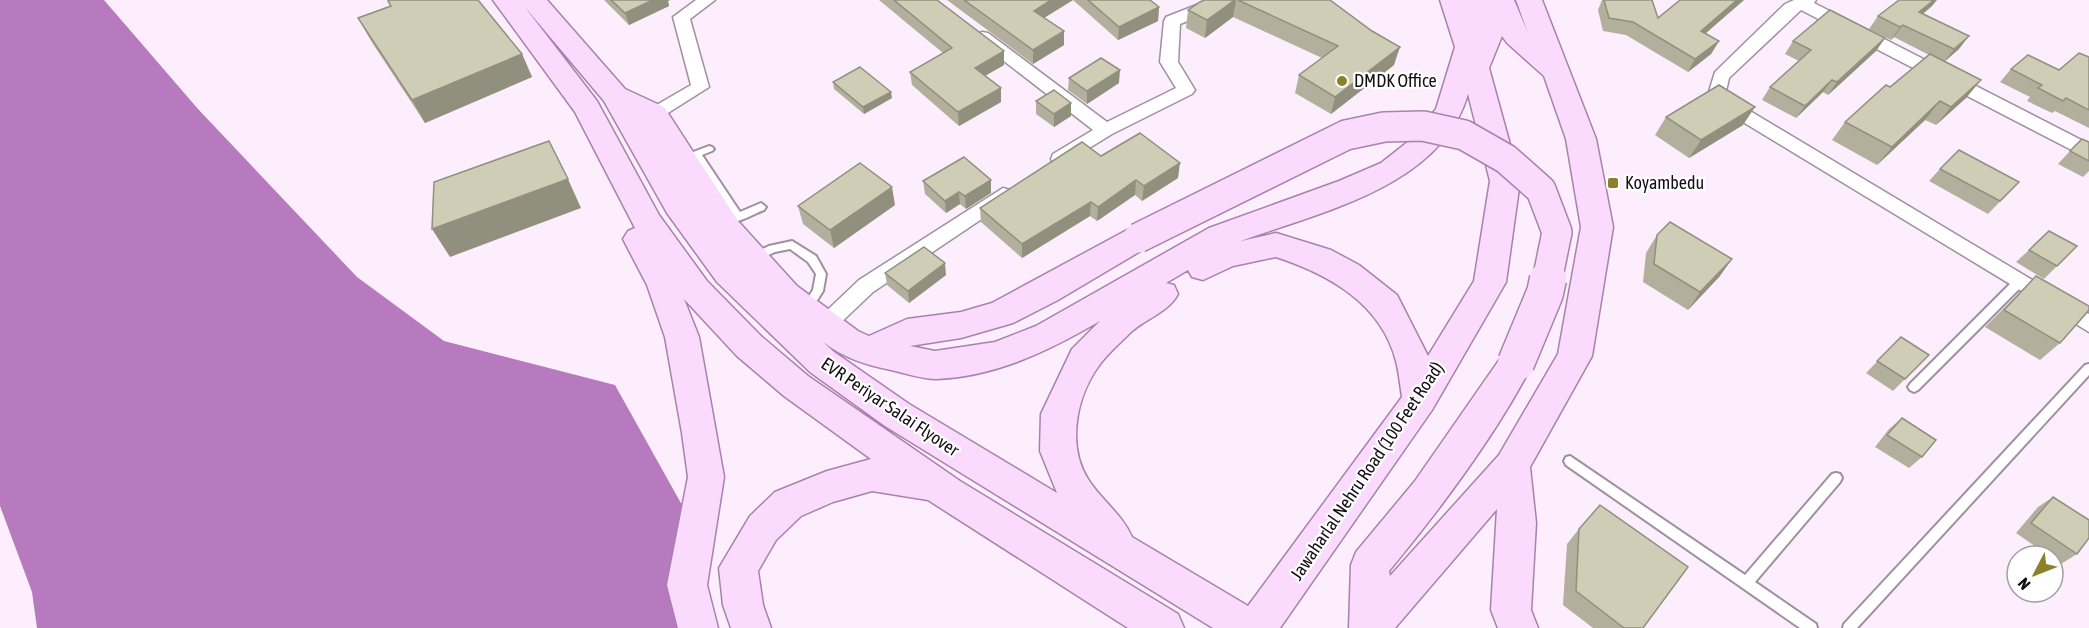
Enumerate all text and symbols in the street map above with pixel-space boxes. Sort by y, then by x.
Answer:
place label: DMDK Office [1354,70,1437,91]
marker: DMDK Office [1335,74,1349,88]
place label: Koyambedu [1625,172,1704,193]
marker: Koyambedu [1606,176,1620,190]
street label: EVR Periyar Salai Flyover [818,353,964,461]
street label: Jawaharlal Nehru Road (100 Feet Road) [1286,358,1448,584]
north arrow [2005,544,2065,604]
text: N [2014,575,2034,594]

